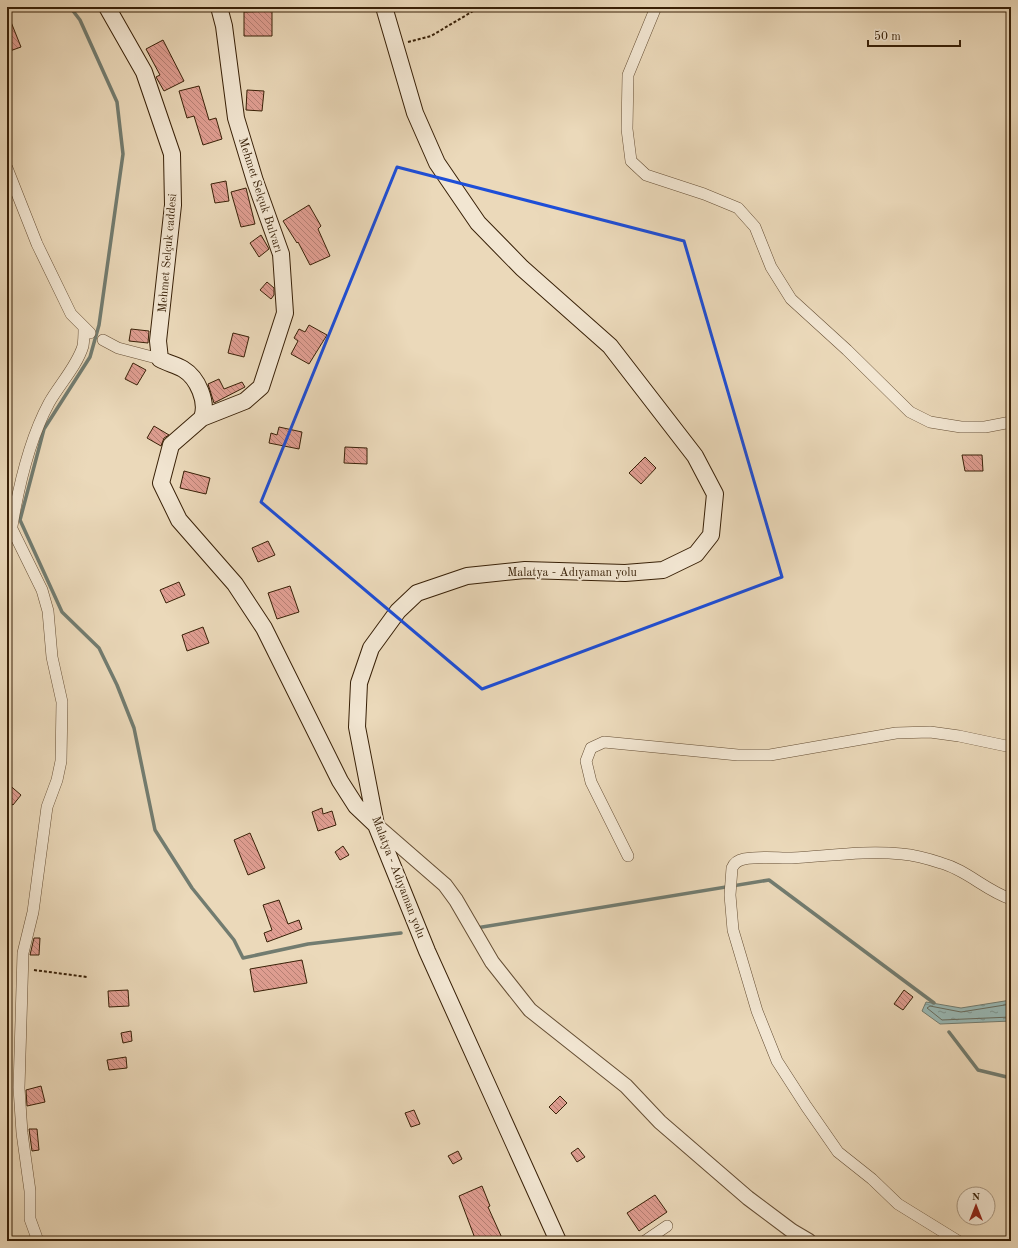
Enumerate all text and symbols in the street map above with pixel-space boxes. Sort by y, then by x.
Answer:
scale bar [868,22,960,48]
text: 50 m [874,30,901,43]
street label: Mehmet Selçuk Bulvarı [236,136,284,254]
street label: Mehmet Selçuk caddesi [157,193,179,313]
street label: Malatya - Adıyaman yolu [507,567,637,579]
street label: Malatya - Adıyaman yolu [369,815,427,941]
north arrow [956,1186,996,1226]
text: N [972,1192,981,1203]

